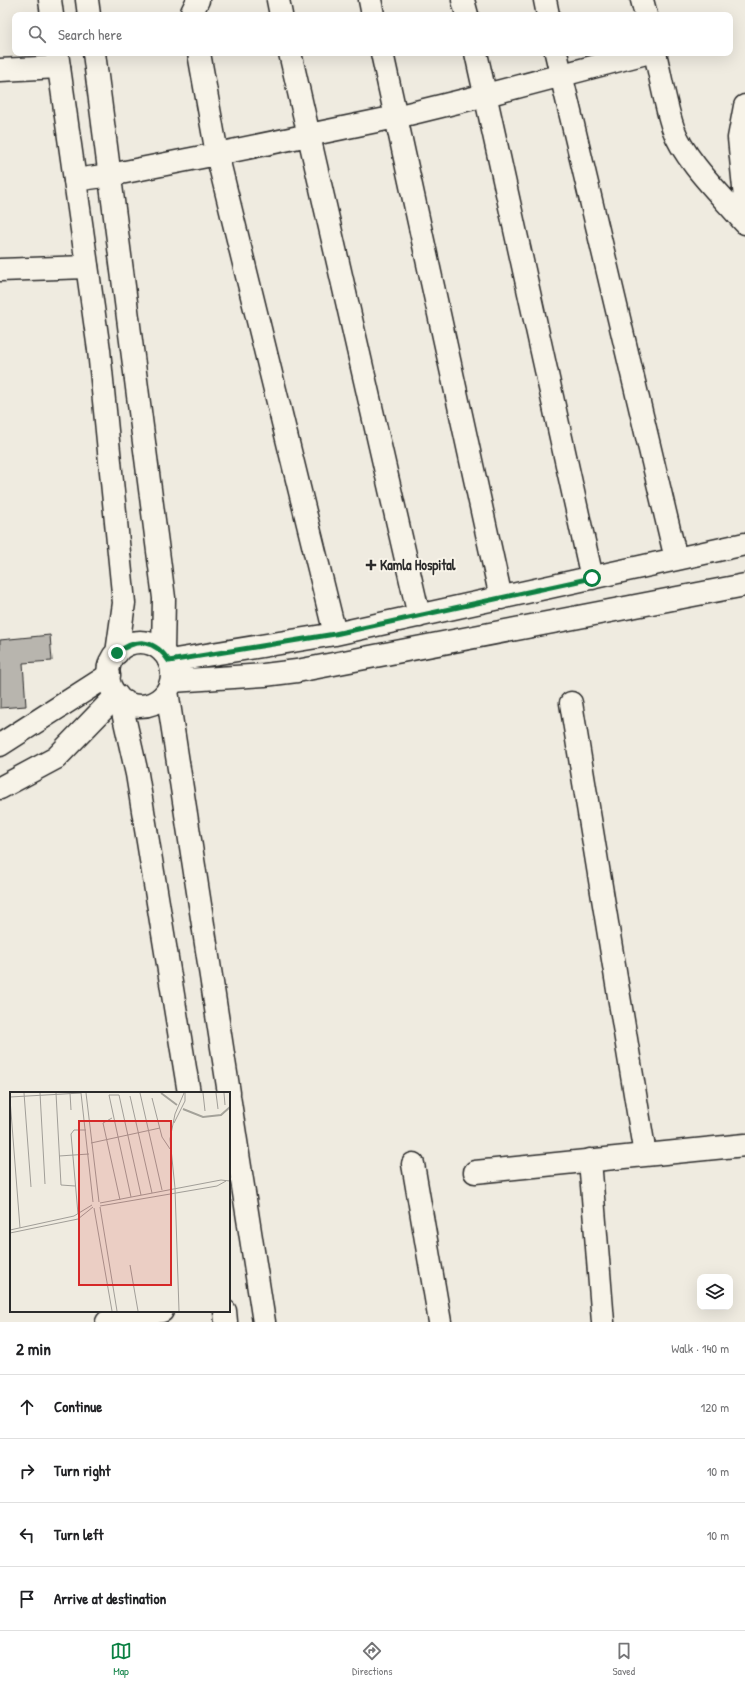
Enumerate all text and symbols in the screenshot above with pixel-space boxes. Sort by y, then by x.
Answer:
search box [12,12,733,56]
icon: search [26,23,48,45]
text: Search here [58,24,122,45]
place label: Kamla Hospital [380,555,456,576]
marker: Kamla Hospital [365,559,377,571]
route start [583,569,601,587]
route end [108,644,126,662]
inset map [10,1092,230,1312]
map controls [697,1274,733,1310]
button: layers [697,1274,733,1310]
text: 2 min [16,1337,51,1360]
text: Walk · 140 m [671,1339,729,1357]
icon: ahead [16,1396,38,1418]
text: Continue [54,1396,102,1417]
text: 120 m [701,1398,729,1416]
icon: right [16,1460,38,1482]
text: Turn right [54,1460,110,1481]
text: 10 m [707,1462,729,1480]
icon: left [16,1524,38,1546]
text: Turn left [54,1524,104,1545]
text: 10 m [707,1526,729,1544]
icon: arrive [16,1588,38,1610]
text: Arrive at destination [54,1588,166,1609]
tab: Map [110,1640,132,1678]
tab: Directions [352,1640,393,1678]
tab: Saved [613,1640,635,1678]

